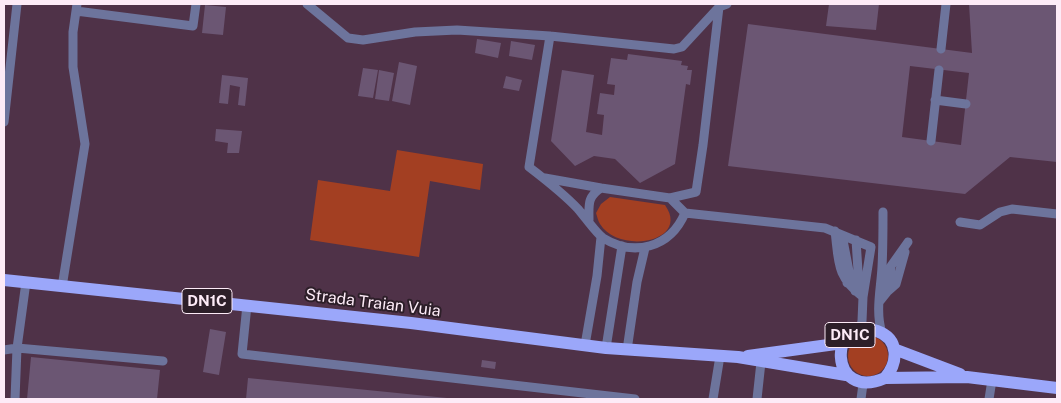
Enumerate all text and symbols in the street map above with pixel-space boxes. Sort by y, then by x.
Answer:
street label: Strada Traian Vuia [304,285,442,321]
road number: DN1C [182,288,232,314]
road number: DN1C [825,322,875,348]

